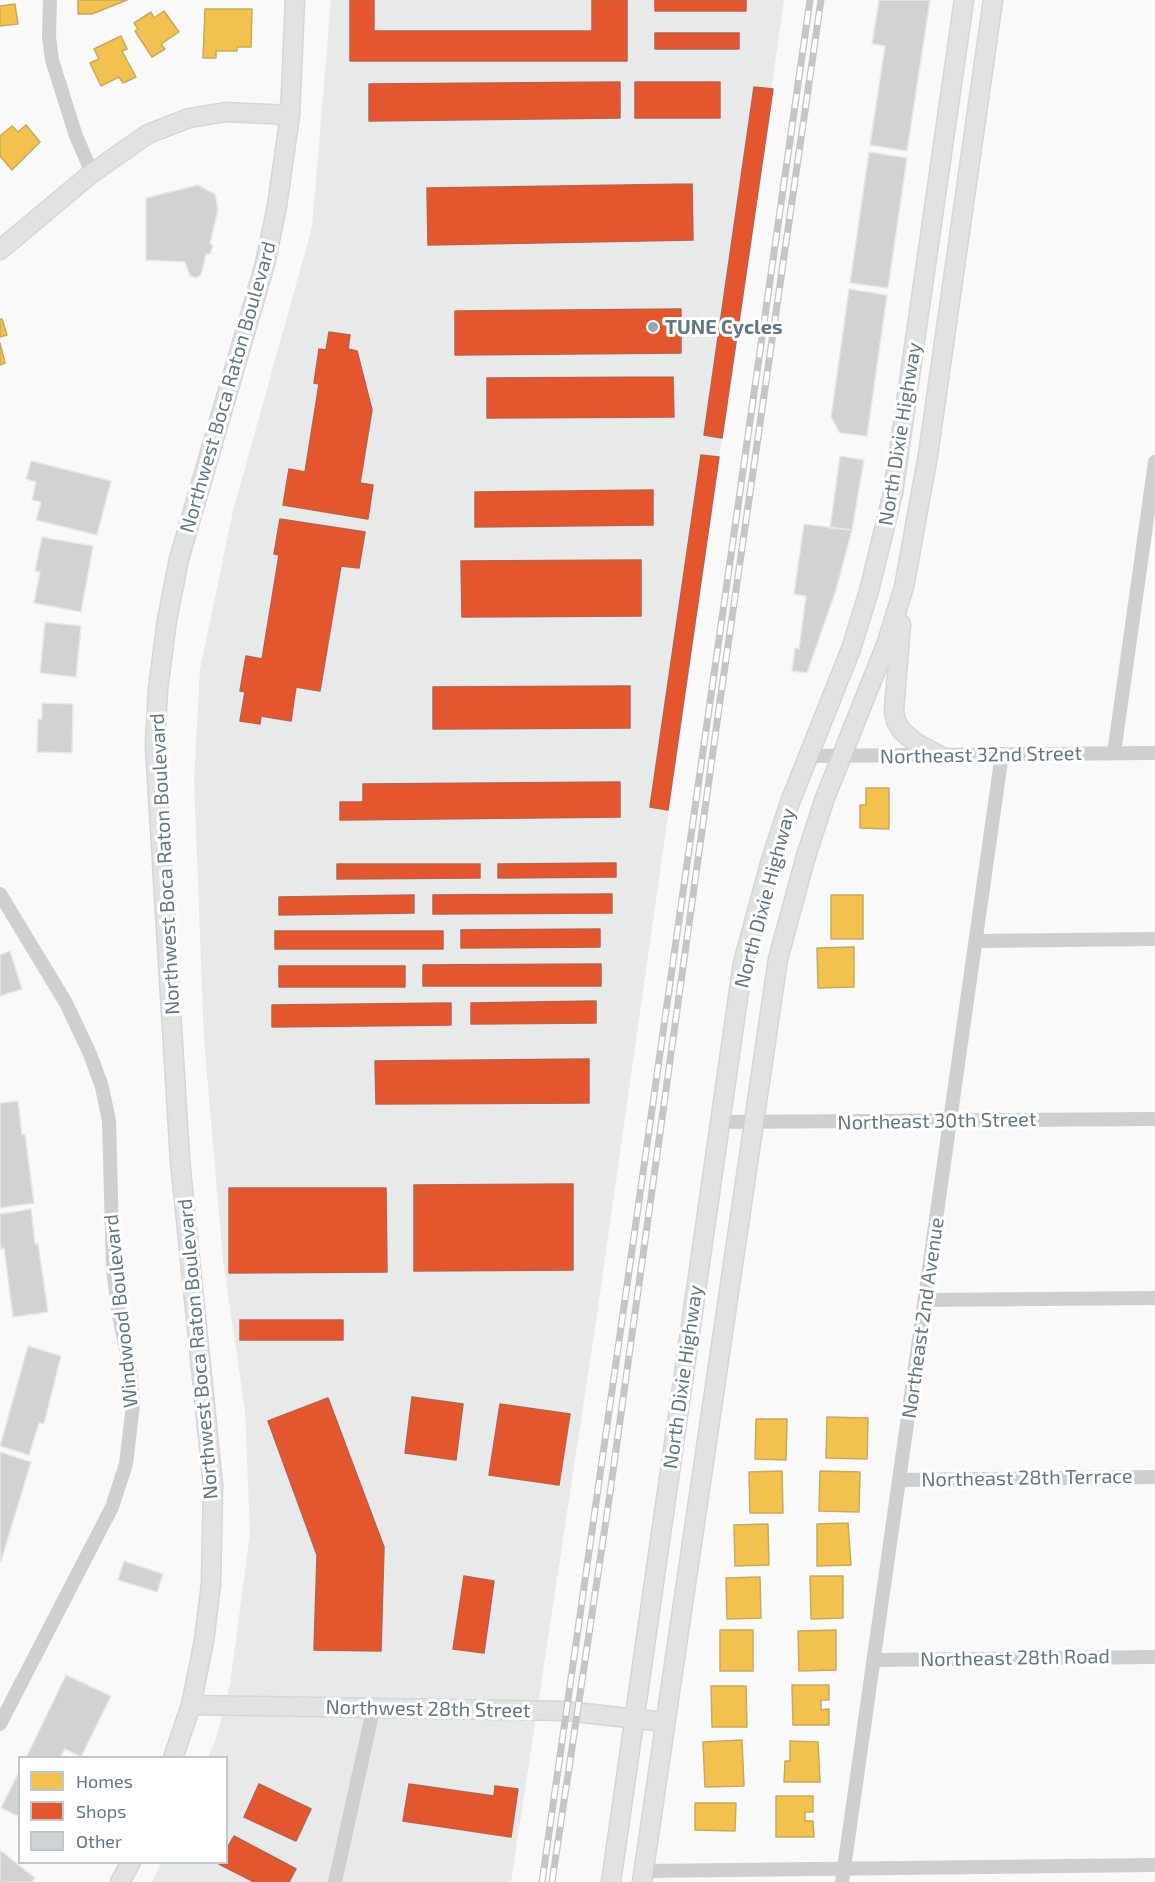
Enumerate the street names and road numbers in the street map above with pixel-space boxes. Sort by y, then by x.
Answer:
street label: Northwest Boca Raton Boulevard [175,239,281,535]
street label: North Dixie Highway [874,341,926,527]
street label: Northwest Boca Raton Boulevard [145,713,185,1015]
street label: Northeast 32nd Street [880,741,1082,769]
street label: North Dixie Highway [729,805,801,991]
street label: Northeast 30th Street [837,1107,1037,1135]
street label: Northwest Boca Raton Boulevard [173,1198,223,1500]
street label: Windwood Boulevard [99,1213,143,1409]
street label: Northeast 2nd Avenue [897,1216,949,1420]
street label: North Dixie Highway [658,1284,708,1470]
street label: Northeast 28th Terrace [921,1464,1133,1492]
street label: Northeast 28th Road [920,1644,1110,1672]
street label: Northwest 28th Street [325,1695,531,1723]

